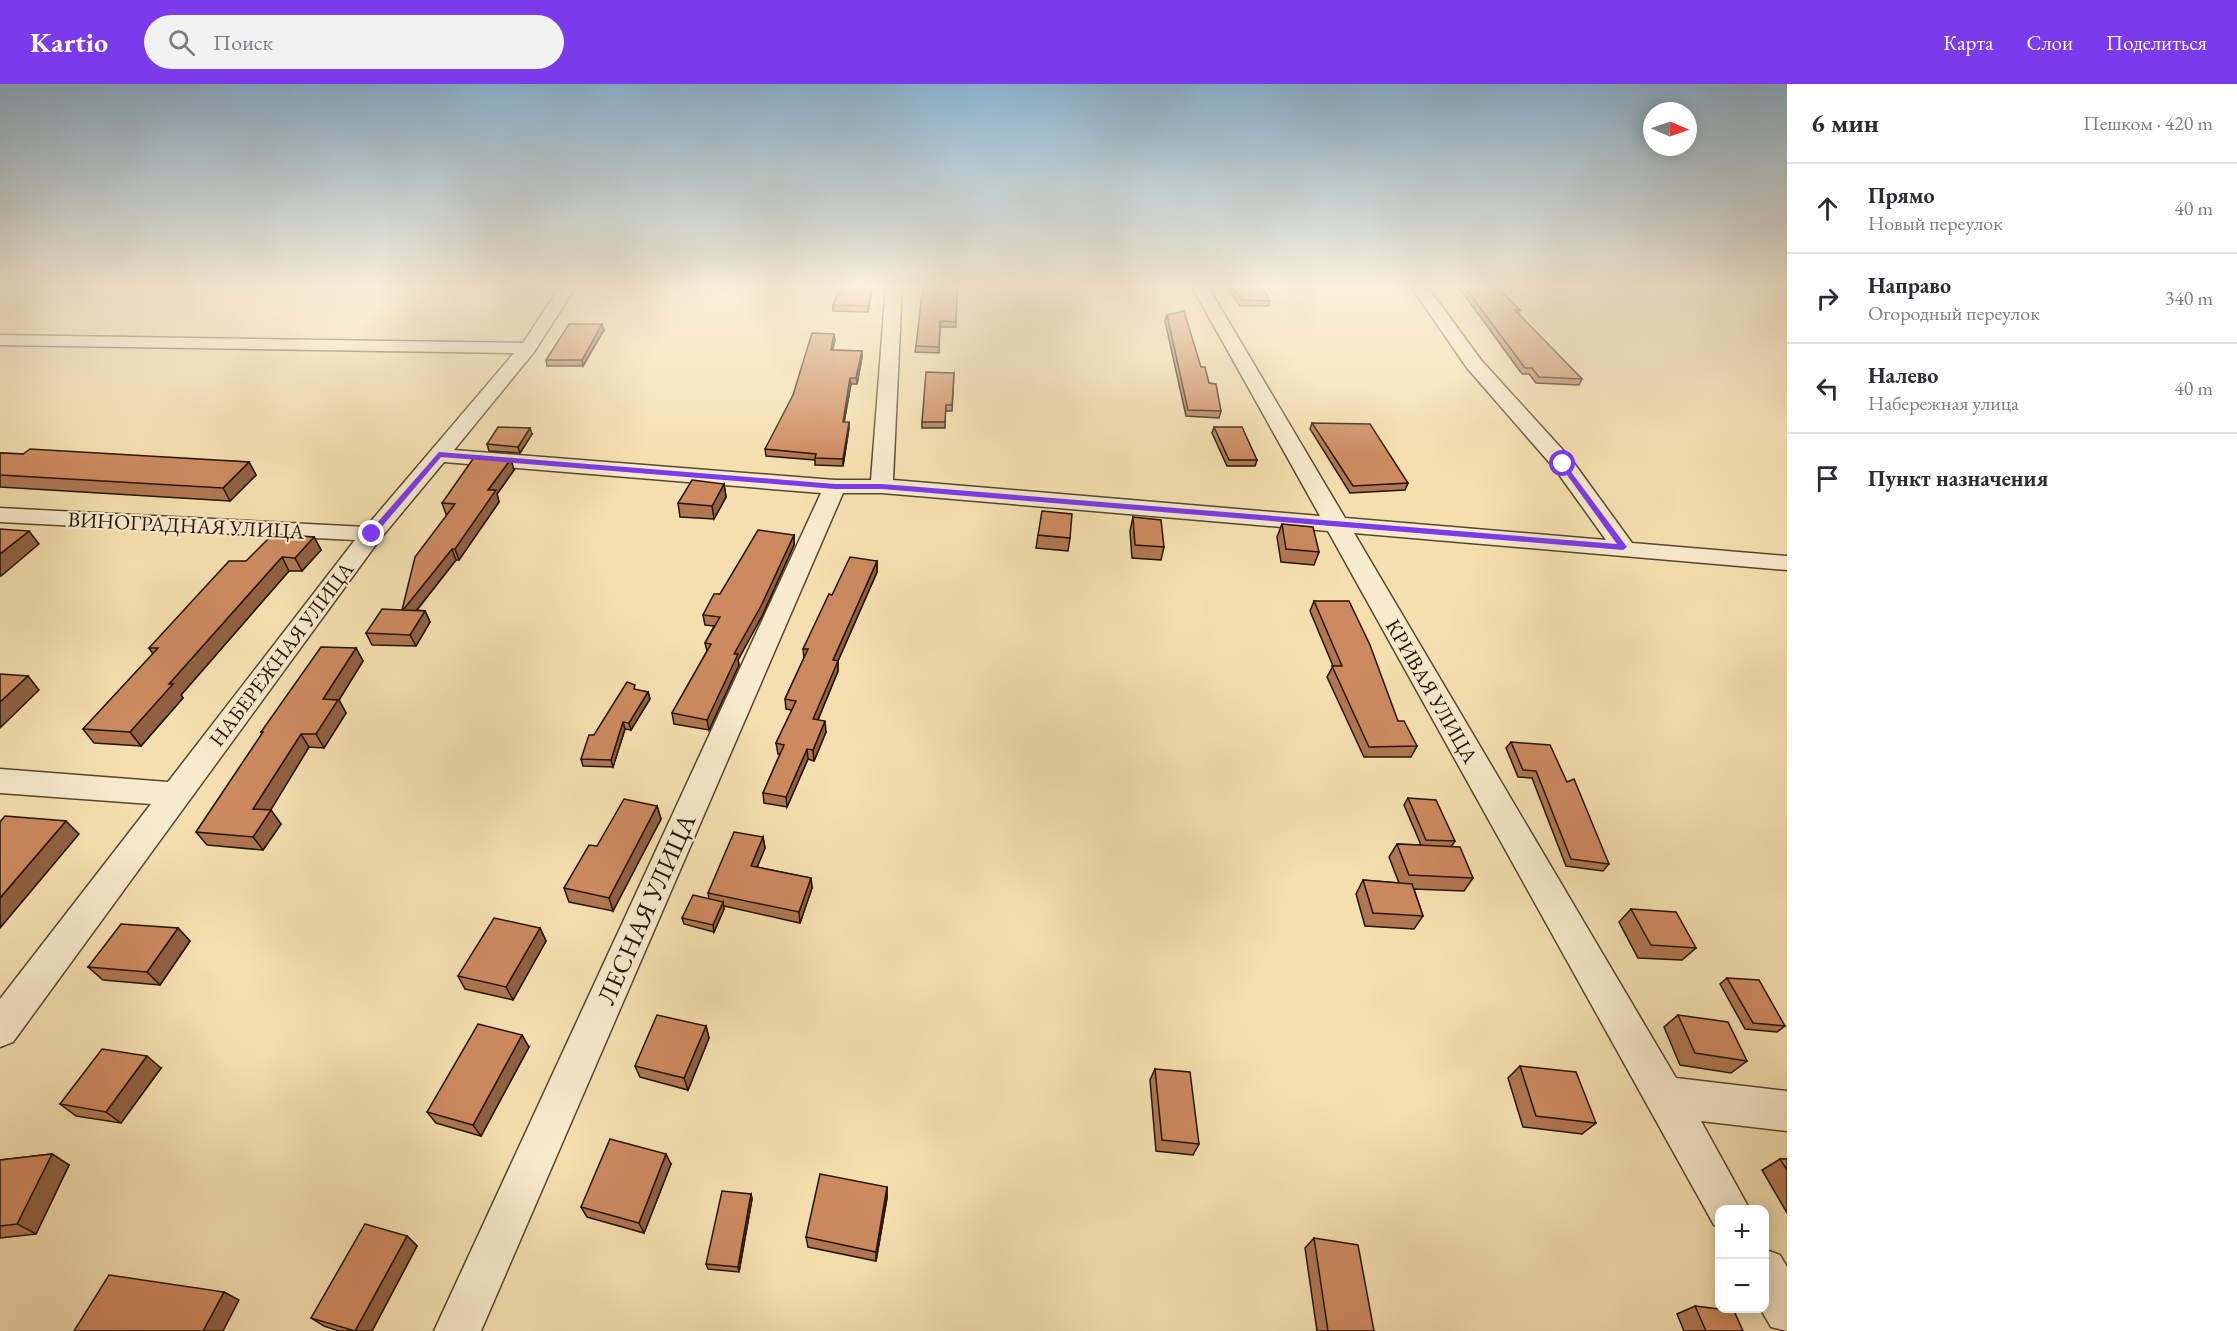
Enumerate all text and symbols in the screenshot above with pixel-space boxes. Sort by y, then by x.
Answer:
search box [144,15,564,69]
text: Kartio [30,24,108,60]
icon: search [165,26,198,59]
text: Поиск [213,28,273,57]
text: Карта [1943,29,1993,56]
text: Слои [2026,29,2073,56]
text: Поделиться [2106,29,2207,56]
north arrow [1643,102,1697,156]
text: 6 мин [1811,106,1879,140]
text: Пешком · 420 m [2083,110,2213,136]
text: Прямо [1868,181,1935,210]
icon: ahead [1811,192,1844,225]
text: 40 m [2174,195,2213,221]
text: Новый переулок [1868,210,2003,236]
text: Направо [1868,271,1951,300]
icon: right [1811,282,1844,315]
text: 340 m [2165,285,2213,311]
text: Огородный переулок [1868,300,2040,326]
text: Налево [1868,361,1938,390]
icon: left [1811,372,1844,405]
text: 40 m [2174,375,2213,401]
text: Набережная улица [1868,390,2019,416]
route start [1549,450,1575,476]
icon: arrive [1811,462,1844,495]
text: Пункт назначения [1868,464,2048,493]
street label: ВИНОГРАДНАЯ УЛИЦА [67,505,305,545]
route end [358,520,384,546]
street label: НАБЕРЕЖНАЯ УЛИЦА [203,556,360,752]
street label: КРИВАЯ УЛИЦА [1380,614,1484,768]
street label: ЛЕСНАЯ УЛИЦА [589,807,704,1010]
map controls [1715,1205,1769,1313]
button: + [1715,1205,1769,1259]
button: − [1715,1259,1769,1313]

